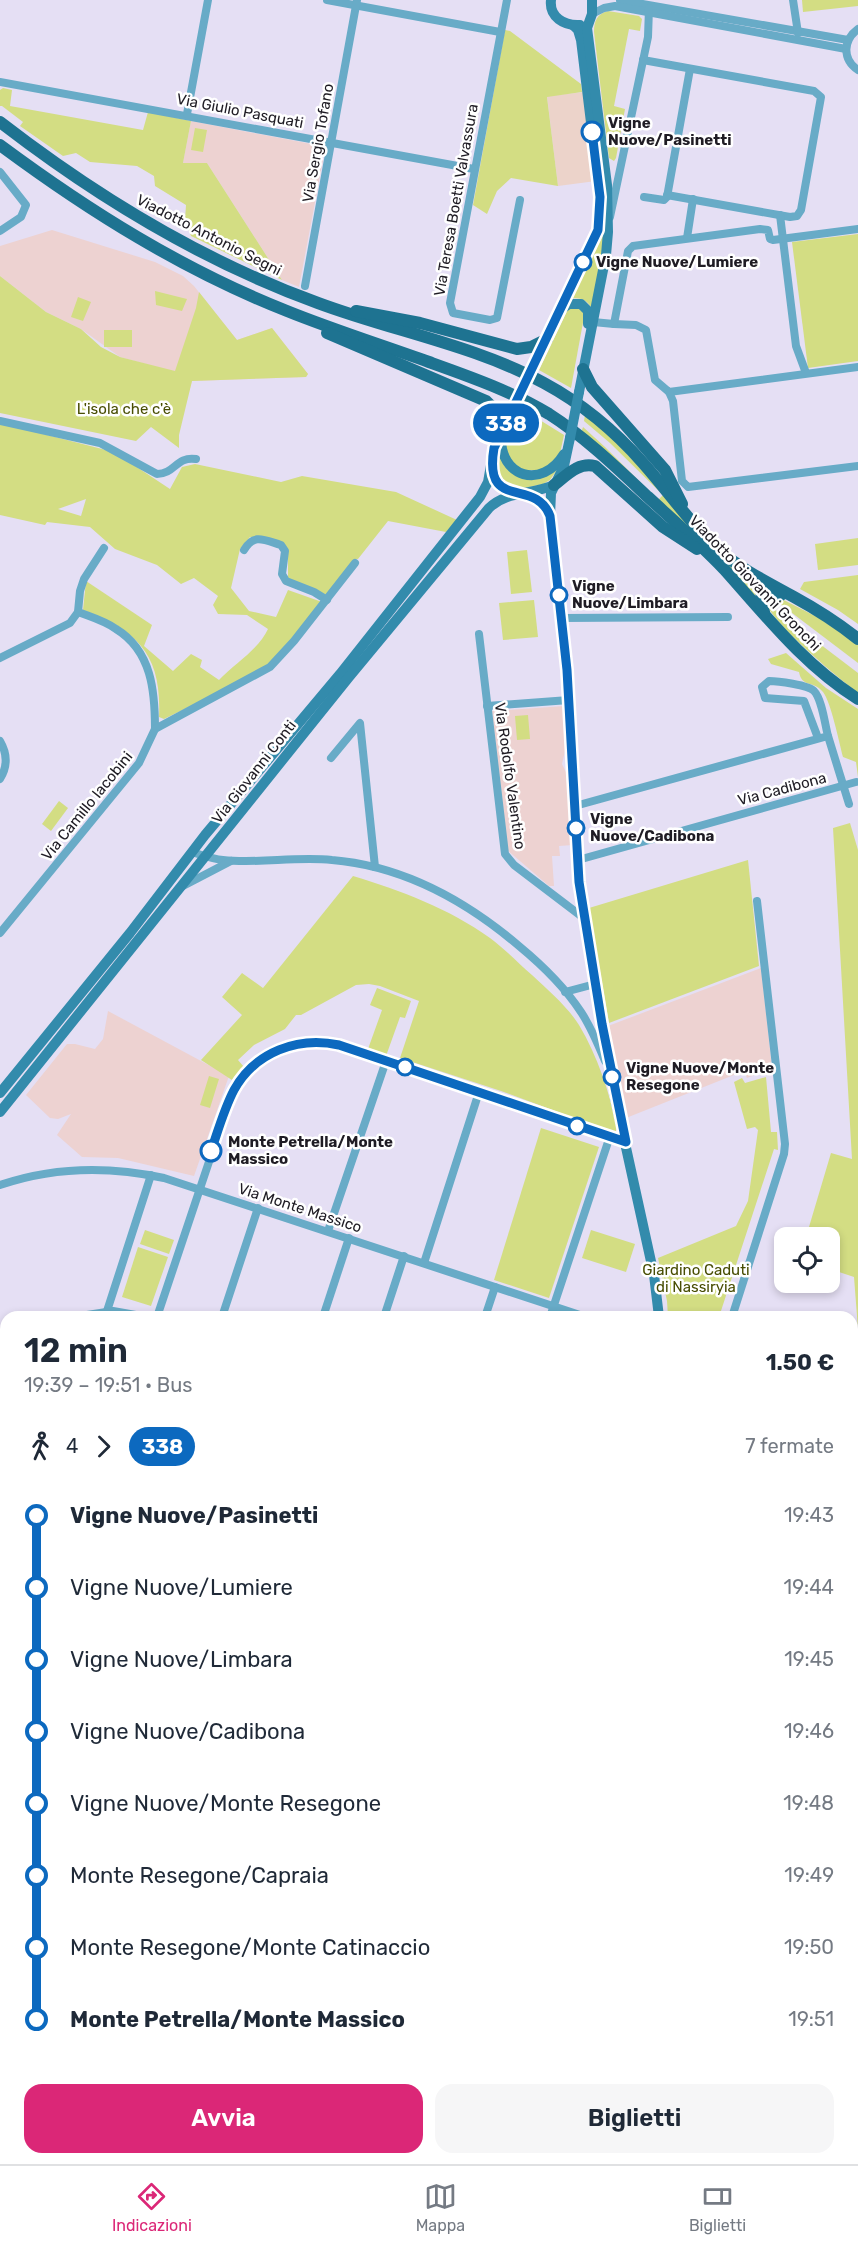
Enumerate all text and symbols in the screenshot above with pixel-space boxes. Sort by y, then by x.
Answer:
street label: Via Sergio Tofano [299,82,337,204]
street label: Via Giulio Pasquati [175,90,305,132]
street label: Via Teresa Boetti Valvassura [430,102,482,298]
place label: Vigne Nuove/Pasinetti [608,114,732,149]
marker: Vigne Nuove/Pasinetti [581,121,603,143]
street label: Viadotto Antonio Segni [133,191,285,279]
marker: Vigne Nuove/Lumiere [574,253,592,271]
place label: Vigne Nuove/Lumiere [596,253,758,271]
park label: L'isola che c'è [77,400,171,418]
line badge: 338 [472,404,540,442]
text: 338 [485,411,527,436]
street label: Viadotto Giovanni Gronchi [685,511,825,655]
place label: Vigne Nuove/Limbara [572,577,688,612]
marker: Vigne Nuove/Limbara [550,586,568,604]
street label: Via Rodolfo Valentino [491,702,529,850]
street label: Via Giovanni Conti [208,717,300,827]
street label: Via Camillo Iacobini [38,748,136,864]
street label: Via Cadibona [736,769,828,809]
place label: Vigne Nuove/Cadibona [590,810,715,845]
marker: Vigne Nuove/Cadibona [567,819,585,837]
unlabelled marker [396,1058,414,1076]
place label: Vigne Nuove/Monte Resegone [626,1059,774,1094]
marker: Vigne Nuove/Monte Resegone [603,1068,621,1086]
unlabelled marker [568,1117,586,1135]
place label: Monte Petrella/Monte Massico [228,1133,393,1168]
marker: Monte Petrella/Monte Massico [200,1140,222,1162]
street label: Via Monte Massico [236,1180,364,1236]
map controls [774,1227,840,1293]
button: locate [774,1227,840,1293]
park label: Giardino Caduti di Nassiryia [642,1261,750,1296]
text: 12 min [24,1331,128,1370]
text: 1.50 € [766,1349,834,1376]
text: 19:39 – 19:51 · Bus [24,1373,192,1397]
icon: walk [24,1430,57,1463]
icon: forward [87,1430,120,1463]
text: 4 [66,1434,78,1458]
text: 338 [141,1434,183,1459]
text: 7 fermate [745,1434,834,1458]
text: Vigne Nuove/Pasinetti [70,1502,318,1529]
text: 19:43 [784,1503,834,1527]
text: Vigne Nuove/Lumiere [70,1574,293,1601]
text: 19:44 [784,1575,834,1599]
text: Vigne Nuove/Limbara [70,1646,293,1673]
text: 19:45 [784,1647,834,1671]
text: Vigne Nuove/Cadibona [70,1718,305,1745]
text: 19:46 [784,1719,834,1743]
text: Vigne Nuove/Monte Resegone [70,1790,381,1817]
text: 19:48 [783,1791,834,1815]
text: Monte Resegone/Capraia [70,1862,329,1889]
text: 19:49 [784,1863,834,1887]
text: Monte Resegone/Monte Catinaccio [70,1934,430,1961]
text: 19:50 [784,1935,834,1959]
text: Monte Petrella/Monte Massico [70,2006,405,2033]
text: 19:51 [788,2007,834,2031]
button: Avvia [24,2084,423,2153]
button: Biglietti [435,2084,834,2153]
tab: Indicazioni [112,2180,192,2235]
tab: Mappa [416,2180,465,2235]
tab: Biglietti [689,2180,746,2235]

